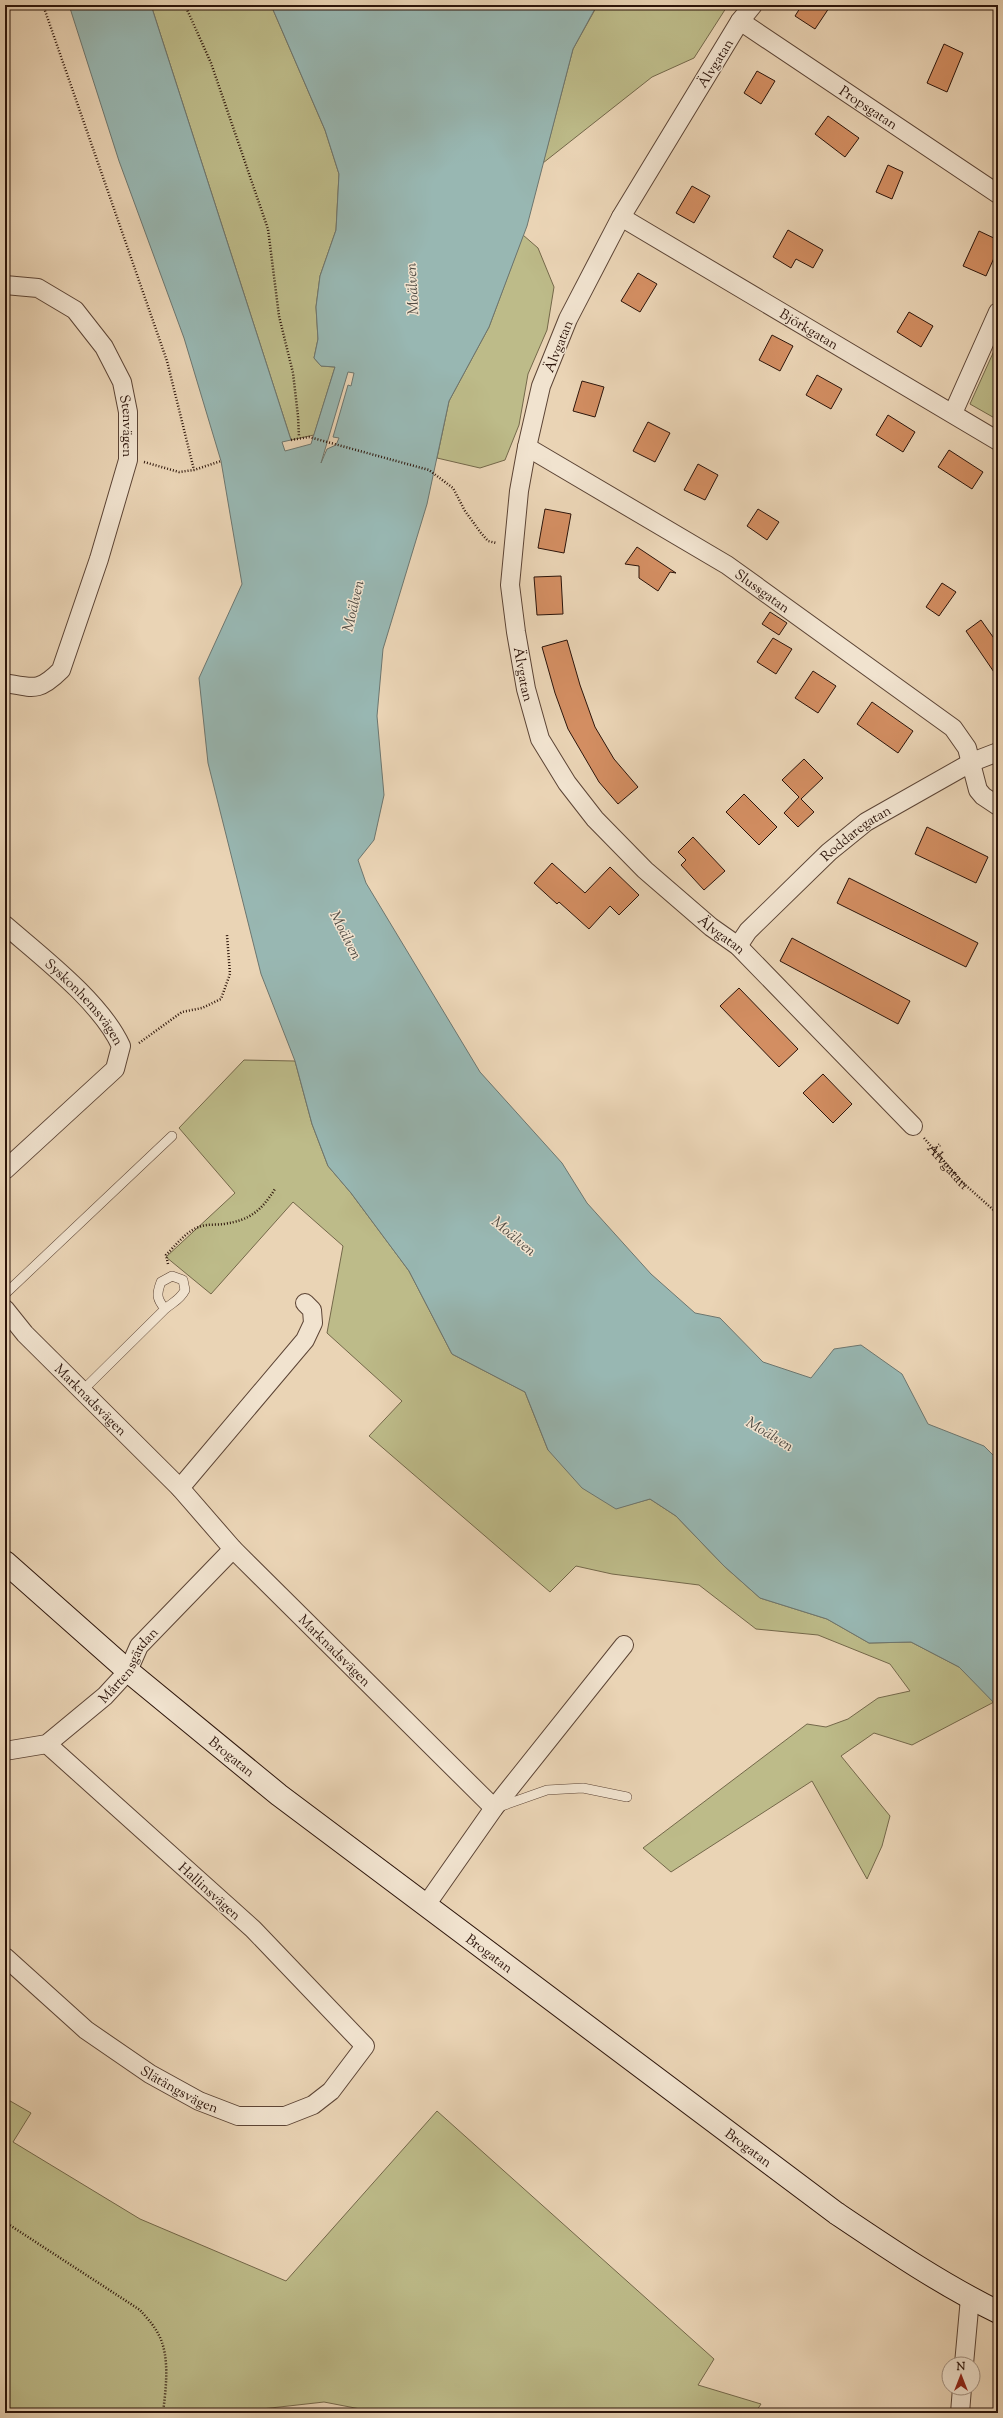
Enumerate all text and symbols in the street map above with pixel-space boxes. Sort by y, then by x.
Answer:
street label: Älvgatan [693,35,740,93]
street label: Propsgatan [834,82,901,136]
water label: Moälven [402,262,425,316]
street label: Björkgatan [775,305,842,356]
street label: Älvgatan [539,317,579,376]
street label: Stenvägen [113,393,136,457]
street label: Slussgatan [730,565,793,619]
water label: Moälven [338,578,371,634]
street label: Älvgatan [507,646,537,704]
street label: Roddaregatan [817,802,895,867]
water label: Moälven [323,908,366,964]
street label: Älvgatan [692,911,749,960]
street label: Syskonhemsvägen [39,955,127,1050]
street label: Älvgatan [921,1139,972,1195]
water label: Moälven [486,1212,540,1262]
street label: Marknadsvägen [49,1360,130,1442]
water label: Moälven [741,1413,797,1458]
street label: Marknadsvägen [293,1611,374,1692]
street label: Mårtensgärdan [95,1624,164,1709]
street label: Brogatan [203,1733,258,1783]
street label: Hallinsvägen [173,1859,244,1926]
street label: Brogatan [461,1930,516,1979]
street label: Slätängsvägen [135,2062,221,2119]
street label: Brogatan [720,2125,775,2173]
north arrow [941,2356,981,2396]
text: N [956,2359,966,2375]

